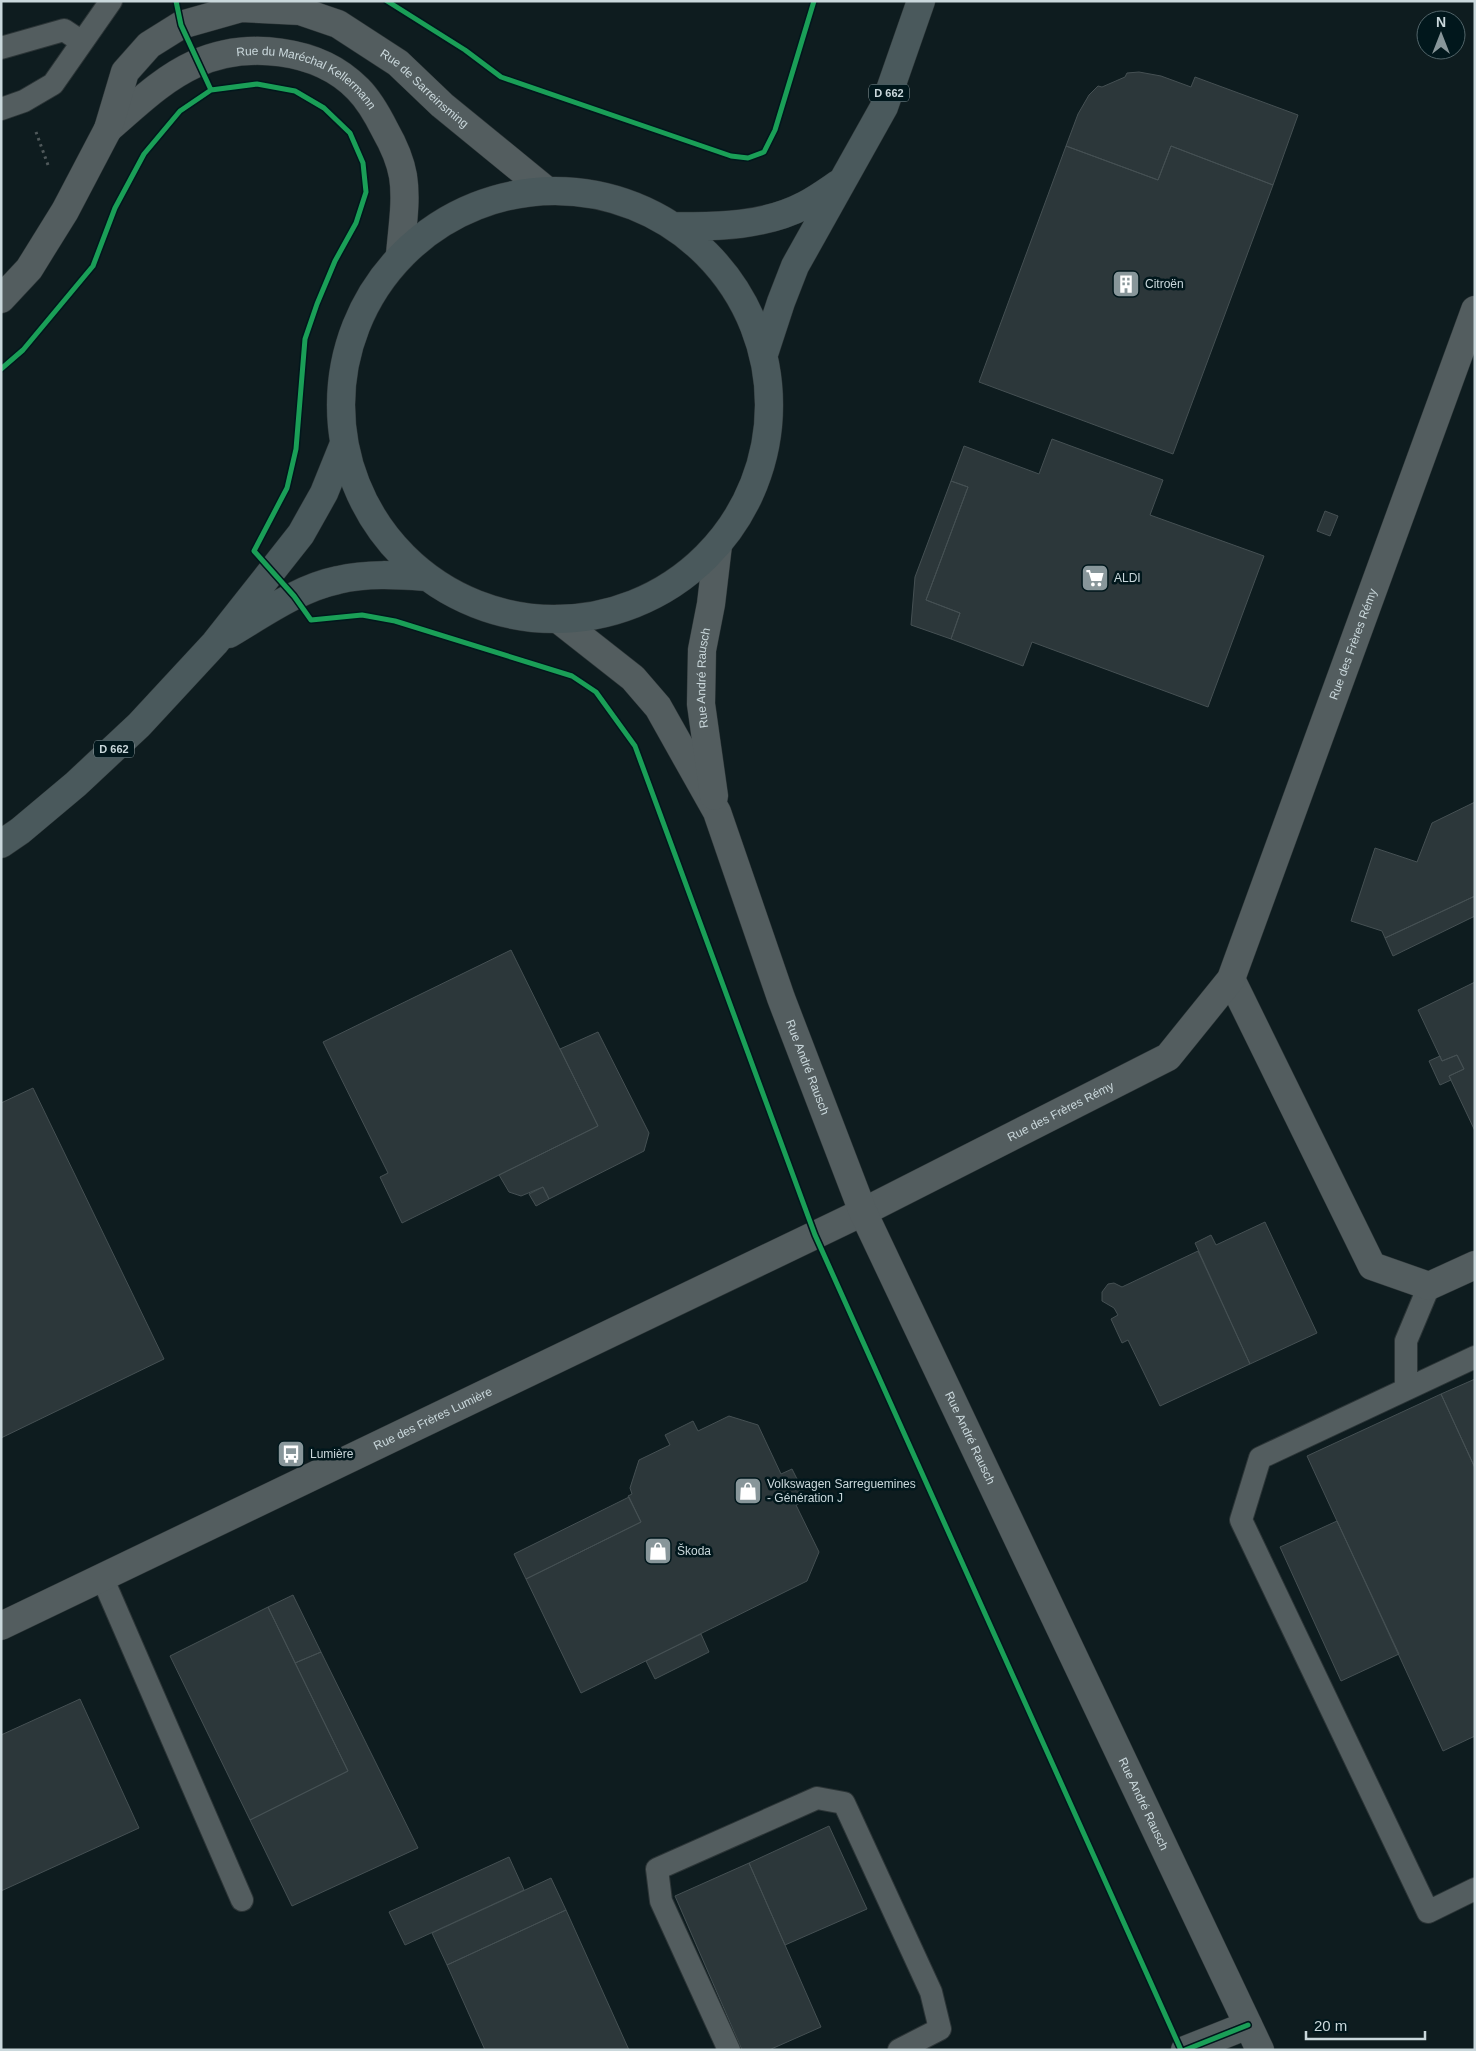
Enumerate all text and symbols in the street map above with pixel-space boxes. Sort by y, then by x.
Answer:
north arrow [1416,10,1466,60]
text: N [1436,14,1446,30]
street label: Rue du Maréchal Kellermann [236,44,379,112]
street label: Rue de Sarreinsming [378,46,471,131]
road number: D 662 [869,85,909,102]
building icon: Citroën [1111,269,1141,299]
place label: Citroën [1145,277,1184,291]
supermarket icon: ALDI [1080,563,1110,593]
place label: ALDI [1114,571,1141,585]
street label: Rue des Frères Rémy [1326,587,1380,702]
street label: Rue André Rausch [694,627,713,729]
road number: D 662 [94,741,134,758]
street label: Rue André Rausch [783,1018,832,1117]
street label: Rue des Frères Rémy [1005,1079,1116,1144]
street label: Rue des Frères Lumière [371,1384,495,1453]
street label: Rue André Rausch [942,1389,998,1486]
bus stop icon: Lumière [276,1439,306,1469]
place label: Lumière [310,1447,354,1461]
shop icon: Volkswagen Sarreguemines - Génération J [733,1476,763,1506]
place label: Volkswagen Sarreguemines - Génération J [767,1477,916,1505]
shop icon: Škoda [643,1536,673,1566]
place label: Škoda [677,1543,711,1558]
street label: Rue André Rausch [1115,1755,1171,1852]
scale bar [1306,2008,1425,2040]
text: 20 m [1314,2017,1347,2034]

